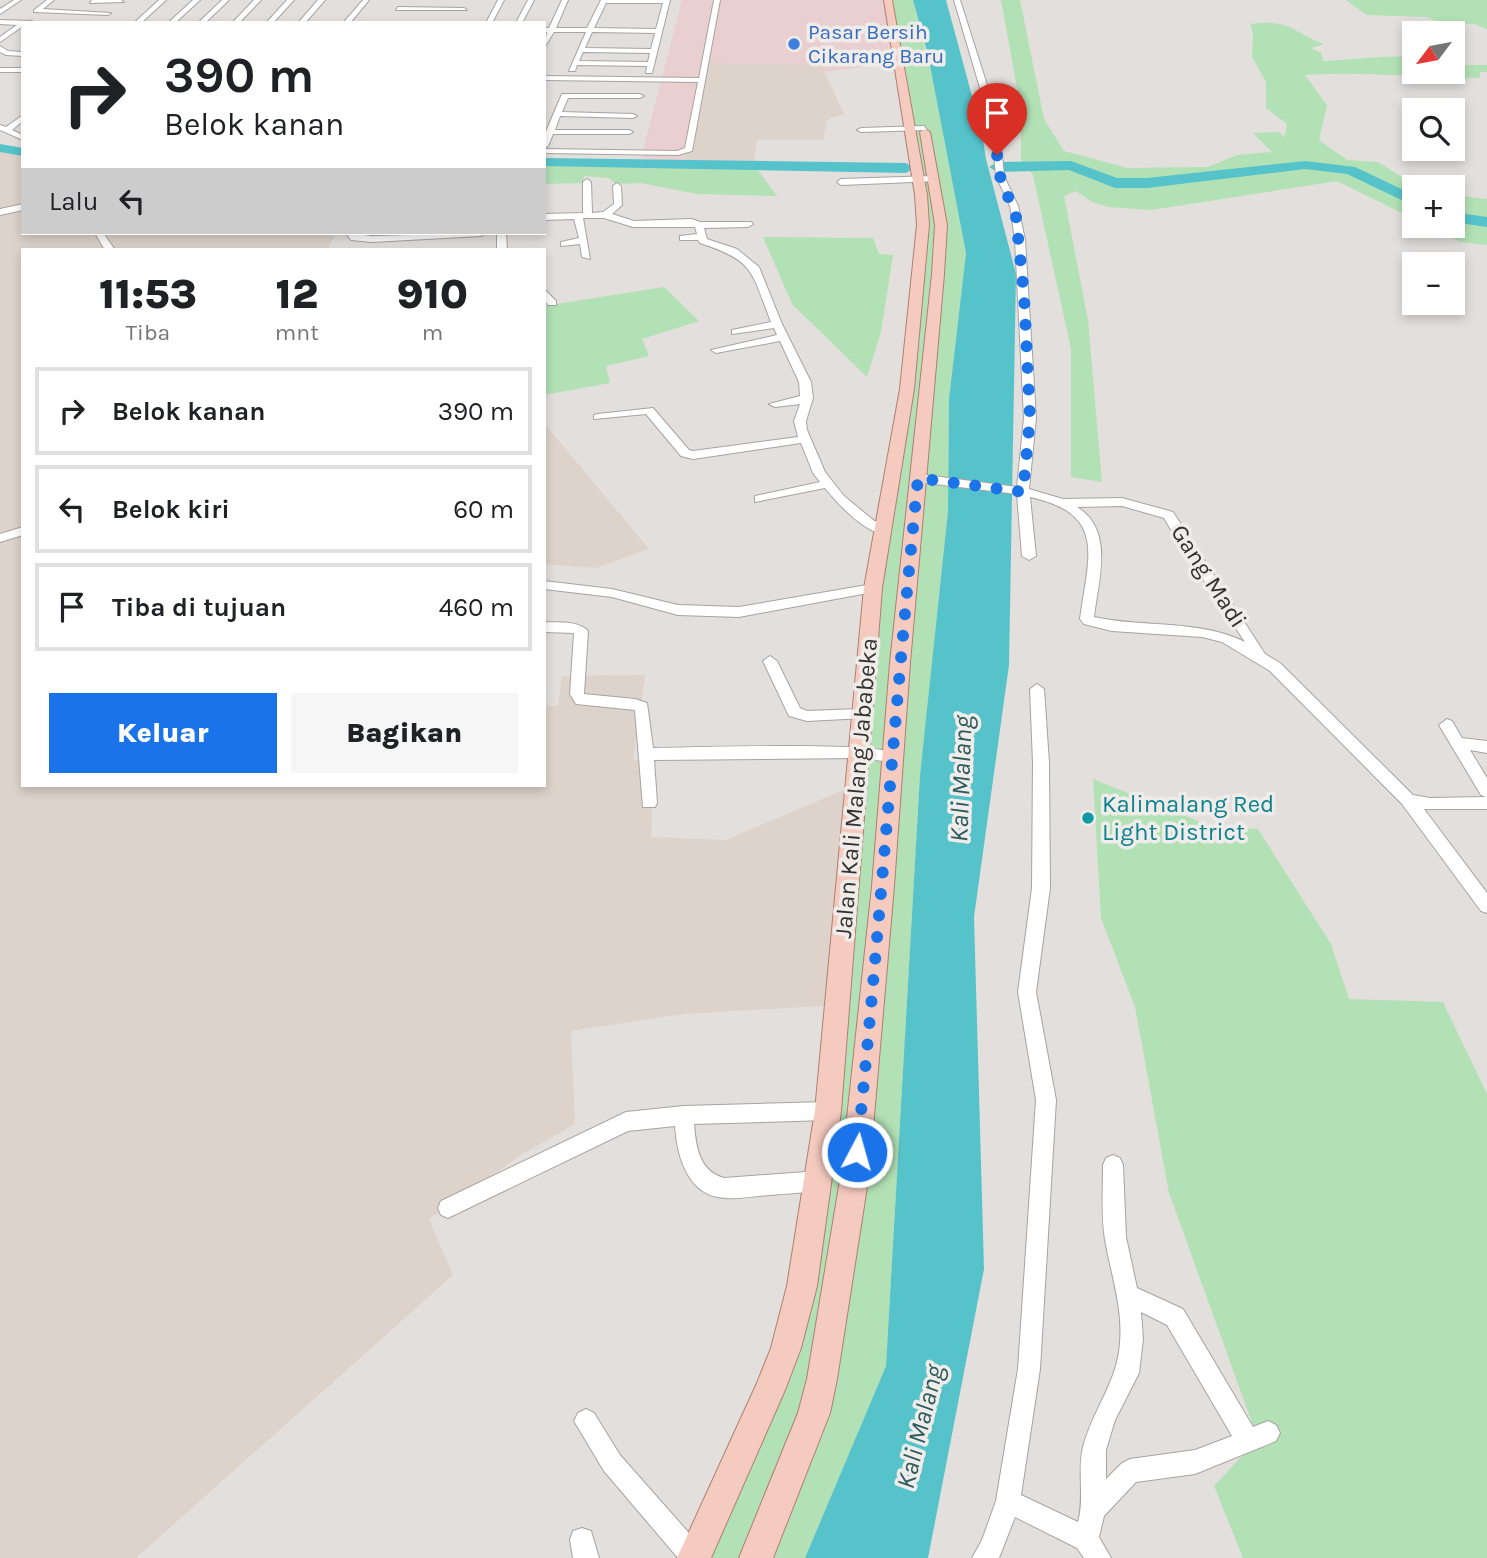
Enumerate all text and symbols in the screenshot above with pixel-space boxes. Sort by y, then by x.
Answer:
place label: Pasar Bersih Cikarang Baru [808,20,944,68]
north arrow [1402,21,1465,84]
map controls [1402,21,1465,315]
marker: Pasar Bersih Cikarang Baru [786,36,802,52]
text: 390 m [164,47,314,104]
icon: right [49,49,140,140]
pin [967,83,1027,155]
icon: arrive [978,94,1016,132]
button: search [1402,98,1465,161]
text: Belok kanan [164,106,344,143]
button: + [1402,175,1465,238]
icon: left [113,182,151,220]
text: Lalu [49,186,99,217]
button: − [1402,252,1465,315]
text: 11:53 [99,269,197,319]
text: 12 [276,269,318,319]
text: 910 [397,269,468,319]
text: Tiba [126,319,170,346]
text: mnt [275,319,319,346]
text: m [422,319,443,346]
icon: right [53,392,91,430]
text: Belok kanan [112,396,265,427]
text: 390 m [438,396,514,427]
icon: left [53,490,91,528]
text: Belok kiri [112,494,230,525]
text: 60 m [453,494,514,525]
street label: Gang Madi [1165,519,1253,633]
icon: arrive [53,588,91,626]
text: Tiba di tujuan [112,592,286,623]
text: 460 m [439,592,514,623]
street label: Jalan Kali Malang Jababeka [829,637,883,939]
button: Keluar [49,693,277,773]
button: Bagikan [291,693,518,773]
water label: Kali Malang [943,714,979,843]
place label: Kalimalang Red Light District [1102,790,1274,846]
marker: Kalimalang Red Light District [1080,810,1096,826]
position arrow [820,1115,894,1189]
water label: Kali Malang [890,1360,951,1492]

